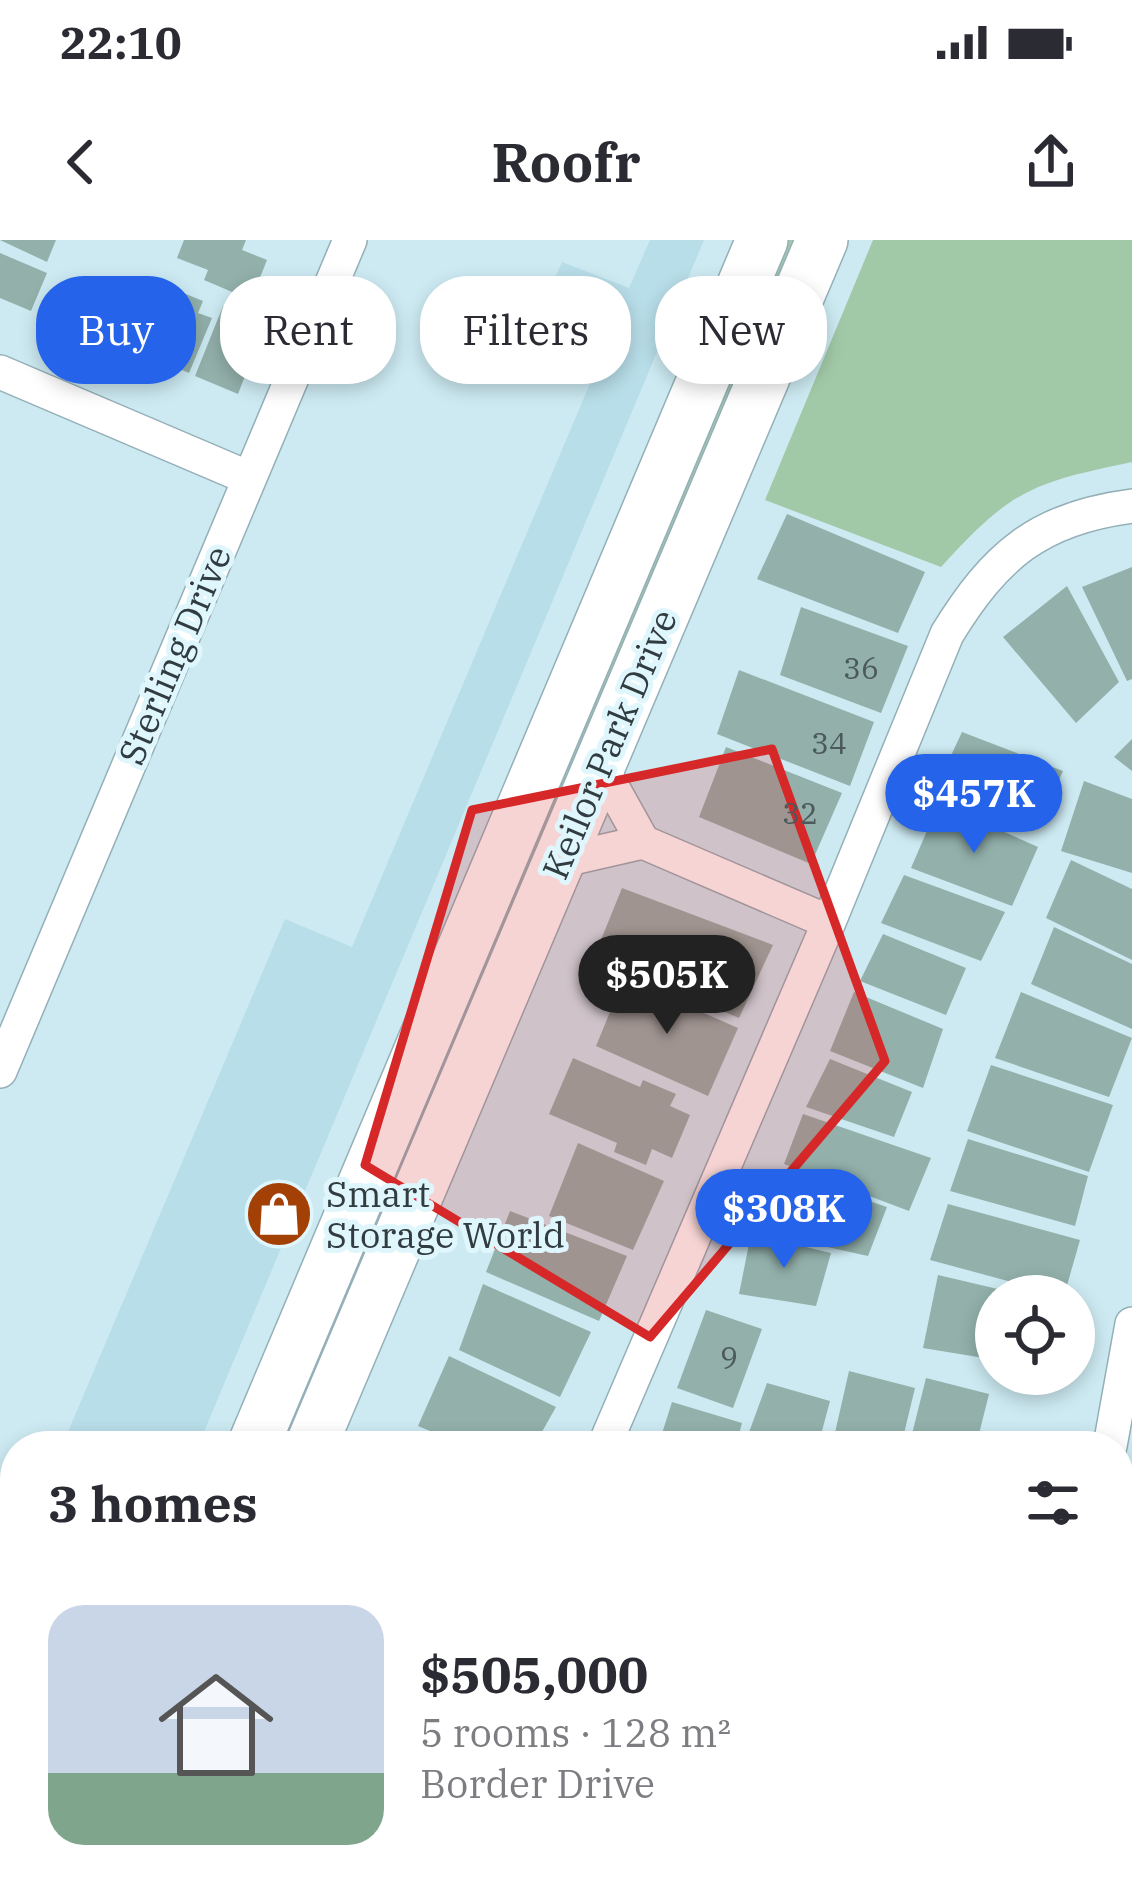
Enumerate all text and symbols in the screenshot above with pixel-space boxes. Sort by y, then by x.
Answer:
text: 22:10 [60,13,182,71]
text: Roofr [491,127,641,197]
icon: back [48,129,114,195]
icon: share [1018,129,1084,195]
chip: Buy [36,276,196,384]
chip: Rent [220,276,396,384]
chip: Filters [420,276,631,384]
chip: New [655,276,827,384]
street label: Sterling Drive [107,539,241,771]
street label: Keilor Park Drive [531,602,687,886]
house number: 36 [843,648,879,687]
house number: 34 [811,723,847,762]
pin: $457K [890,754,1058,856]
text: $457K [912,767,1036,818]
house number: 32 [782,793,818,832]
pin: $505K [583,935,751,1037]
text: $505K [605,948,729,999]
pin: $308K [700,1169,868,1271]
place label: Smart Storage World [326,1170,565,1258]
shop icon: Smart Storage World [244,1179,314,1249]
text: $308K [722,1182,846,1233]
map controls [975,1275,1095,1395]
button: locate [975,1275,1095,1395]
house number: 9 [720,1337,738,1376]
text: 3 homes [48,1470,258,1536]
icon: filters [1020,1470,1086,1536]
text: $505,000 [420,1641,648,1707]
icon: home [144,1653,288,1797]
text: 5 rooms · 128 m² [420,1707,731,1758]
text: Border Drive [420,1758,655,1809]

